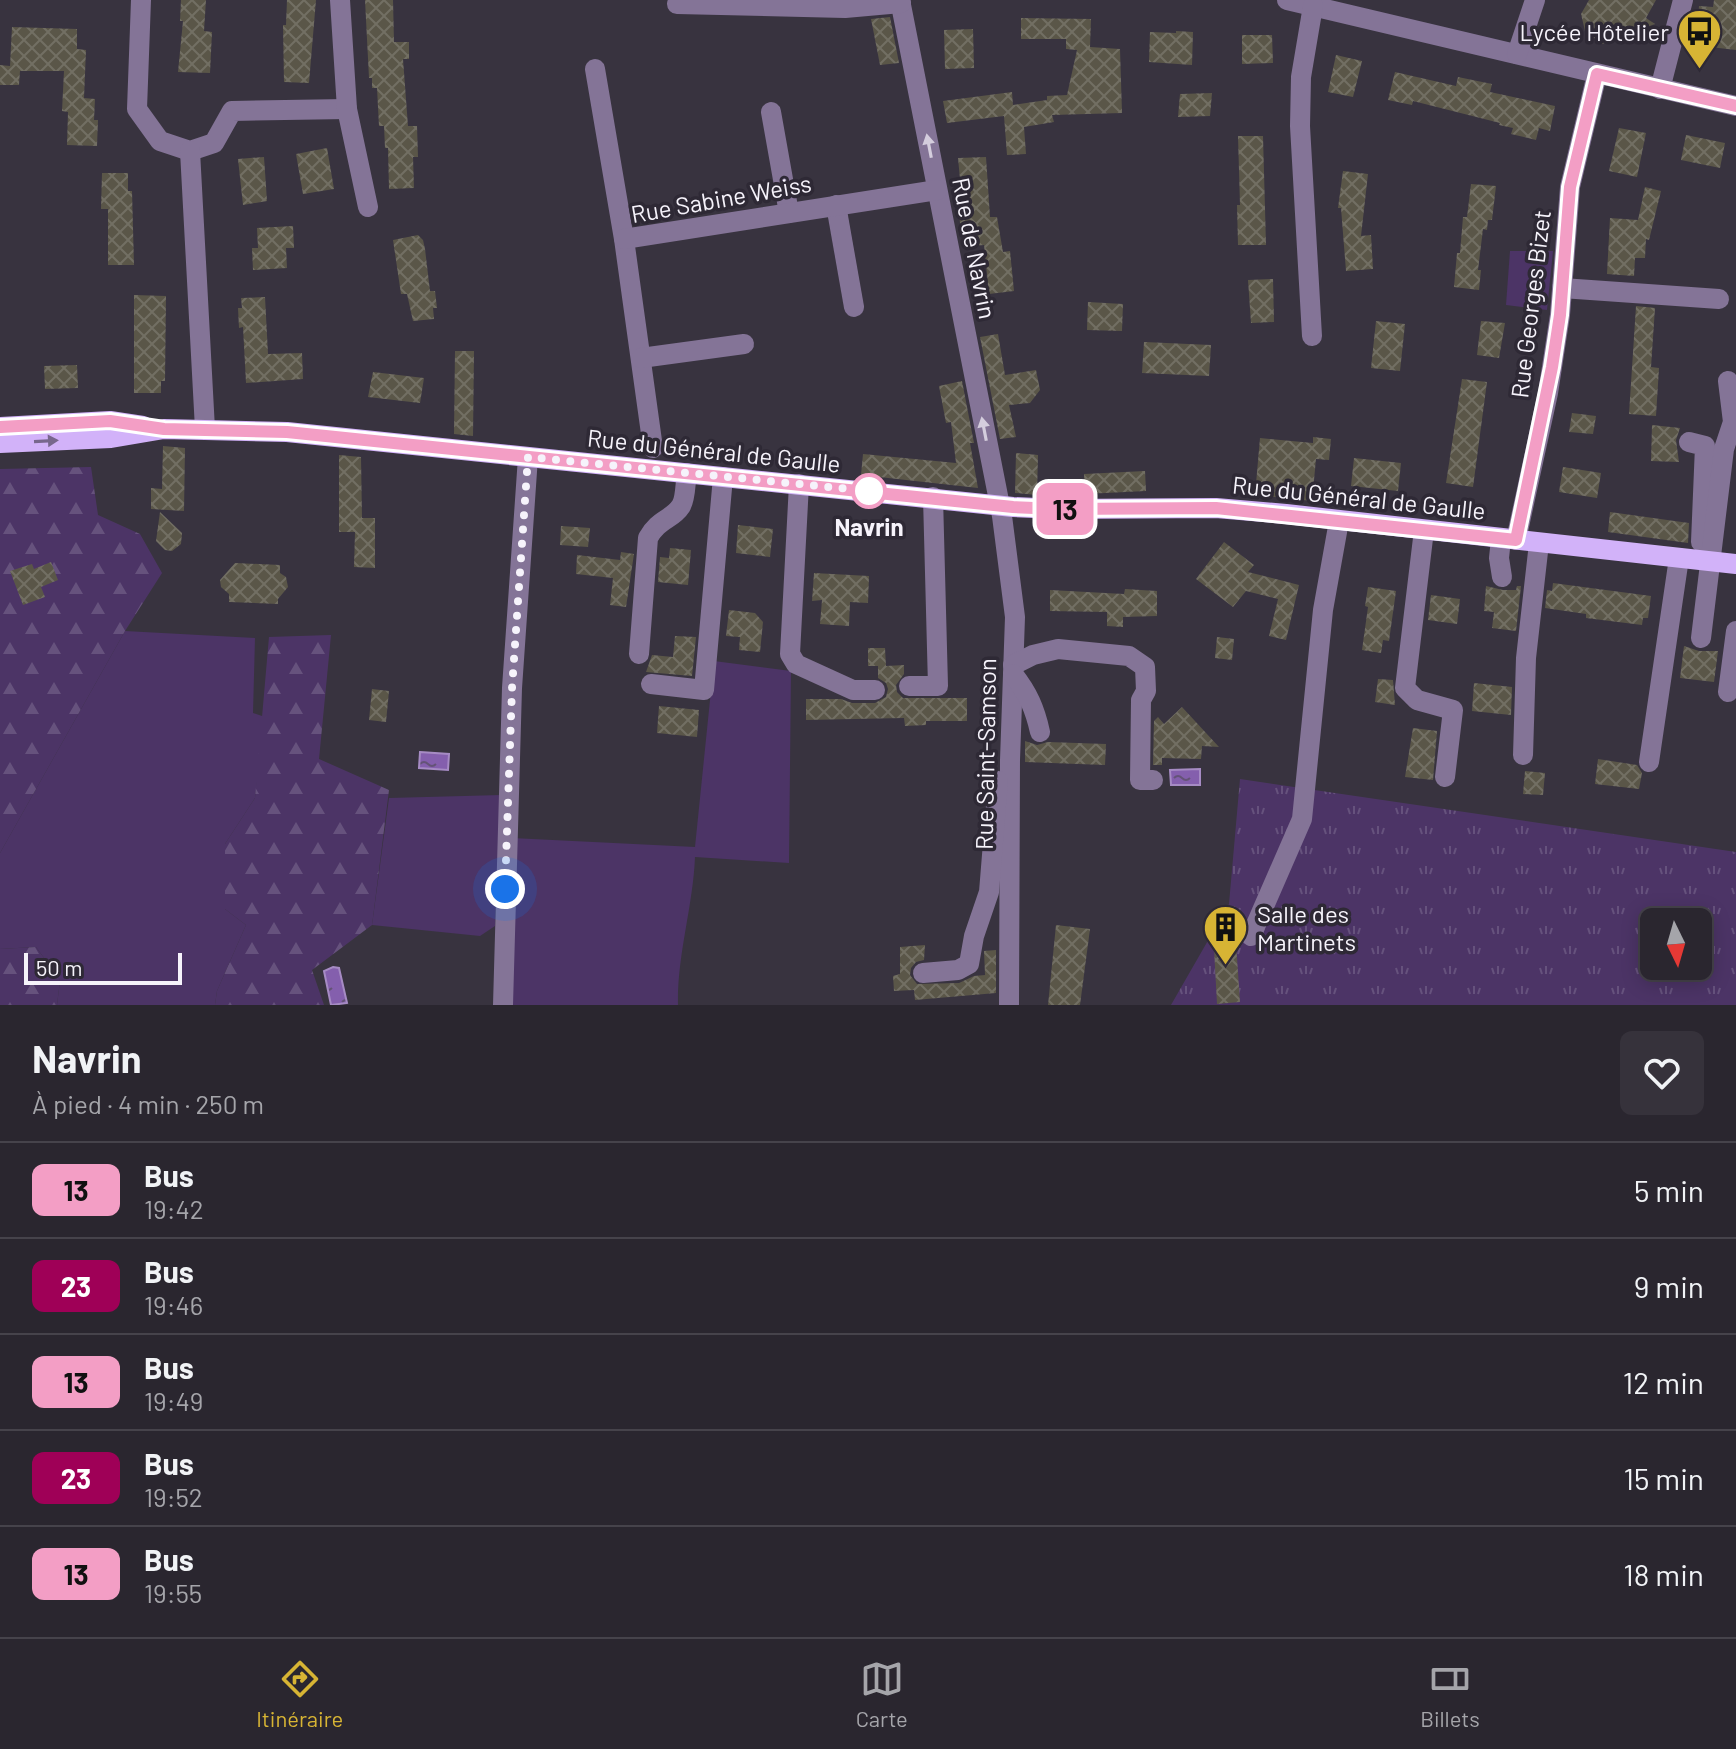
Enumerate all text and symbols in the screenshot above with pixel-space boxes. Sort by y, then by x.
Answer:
bus stop icon: Lycée Hôtelier [1676,7,1724,70]
place label: Lycée Hôtelier [1519,17,1669,46]
one-way arrow [922,133,935,158]
street label: Rue Sabine Weiss [629,168,813,228]
street label: Rue de Navrin [947,175,1003,321]
street label: Rue Georges Bizet [1504,208,1556,400]
one-way arrow [978,416,990,441]
street label: Rue du Général de Gaulle [586,422,842,478]
one-way arrow [34,434,59,447]
street label: Rue du Général de Gaulle [1231,469,1487,525]
marker: Navrin [852,474,886,508]
line badge: 13 [1029,483,1101,535]
text: 13 [1052,492,1078,526]
place label: Navrin [834,512,904,541]
street label: Rue Saint-Samson [969,658,1001,850]
your location [485,869,525,909]
place label: Salle des Martinets [1257,899,1356,956]
building icon: Salle des Martinets [1202,903,1250,966]
north arrow [1640,908,1712,980]
map controls [1640,908,1712,980]
scale bar [24,949,182,985]
text: 50 m [36,954,82,980]
button: heart [1620,1031,1704,1115]
text: Navrin [32,1035,142,1081]
text: À pied · 4 min · 250 m [32,1088,264,1119]
text: Bus [144,1157,194,1193]
text: 5 min [1634,1172,1704,1208]
text: 13 [63,1173,89,1207]
text: 19:42 [144,1193,204,1224]
text: Bus [144,1253,194,1289]
text: 9 min [1634,1268,1704,1304]
text: 23 [61,1269,91,1303]
text: 19:46 [144,1289,203,1320]
text: Bus [144,1349,194,1385]
text: 12 min [1623,1364,1704,1400]
text: 13 [63,1365,89,1399]
text: 19:49 [144,1385,203,1416]
text: Bus [144,1445,194,1481]
text: 15 min [1623,1460,1704,1496]
text: 23 [61,1461,91,1495]
text: 19:52 [144,1481,203,1512]
text: Bus [144,1541,194,1577]
text: 18 min [1623,1556,1704,1592]
text: 13 [63,1557,89,1591]
text: 19:55 [144,1577,202,1608]
tab: Itinéraire [256,1657,343,1731]
tab: Carte [856,1657,908,1731]
tab: Billets [1420,1657,1480,1731]

